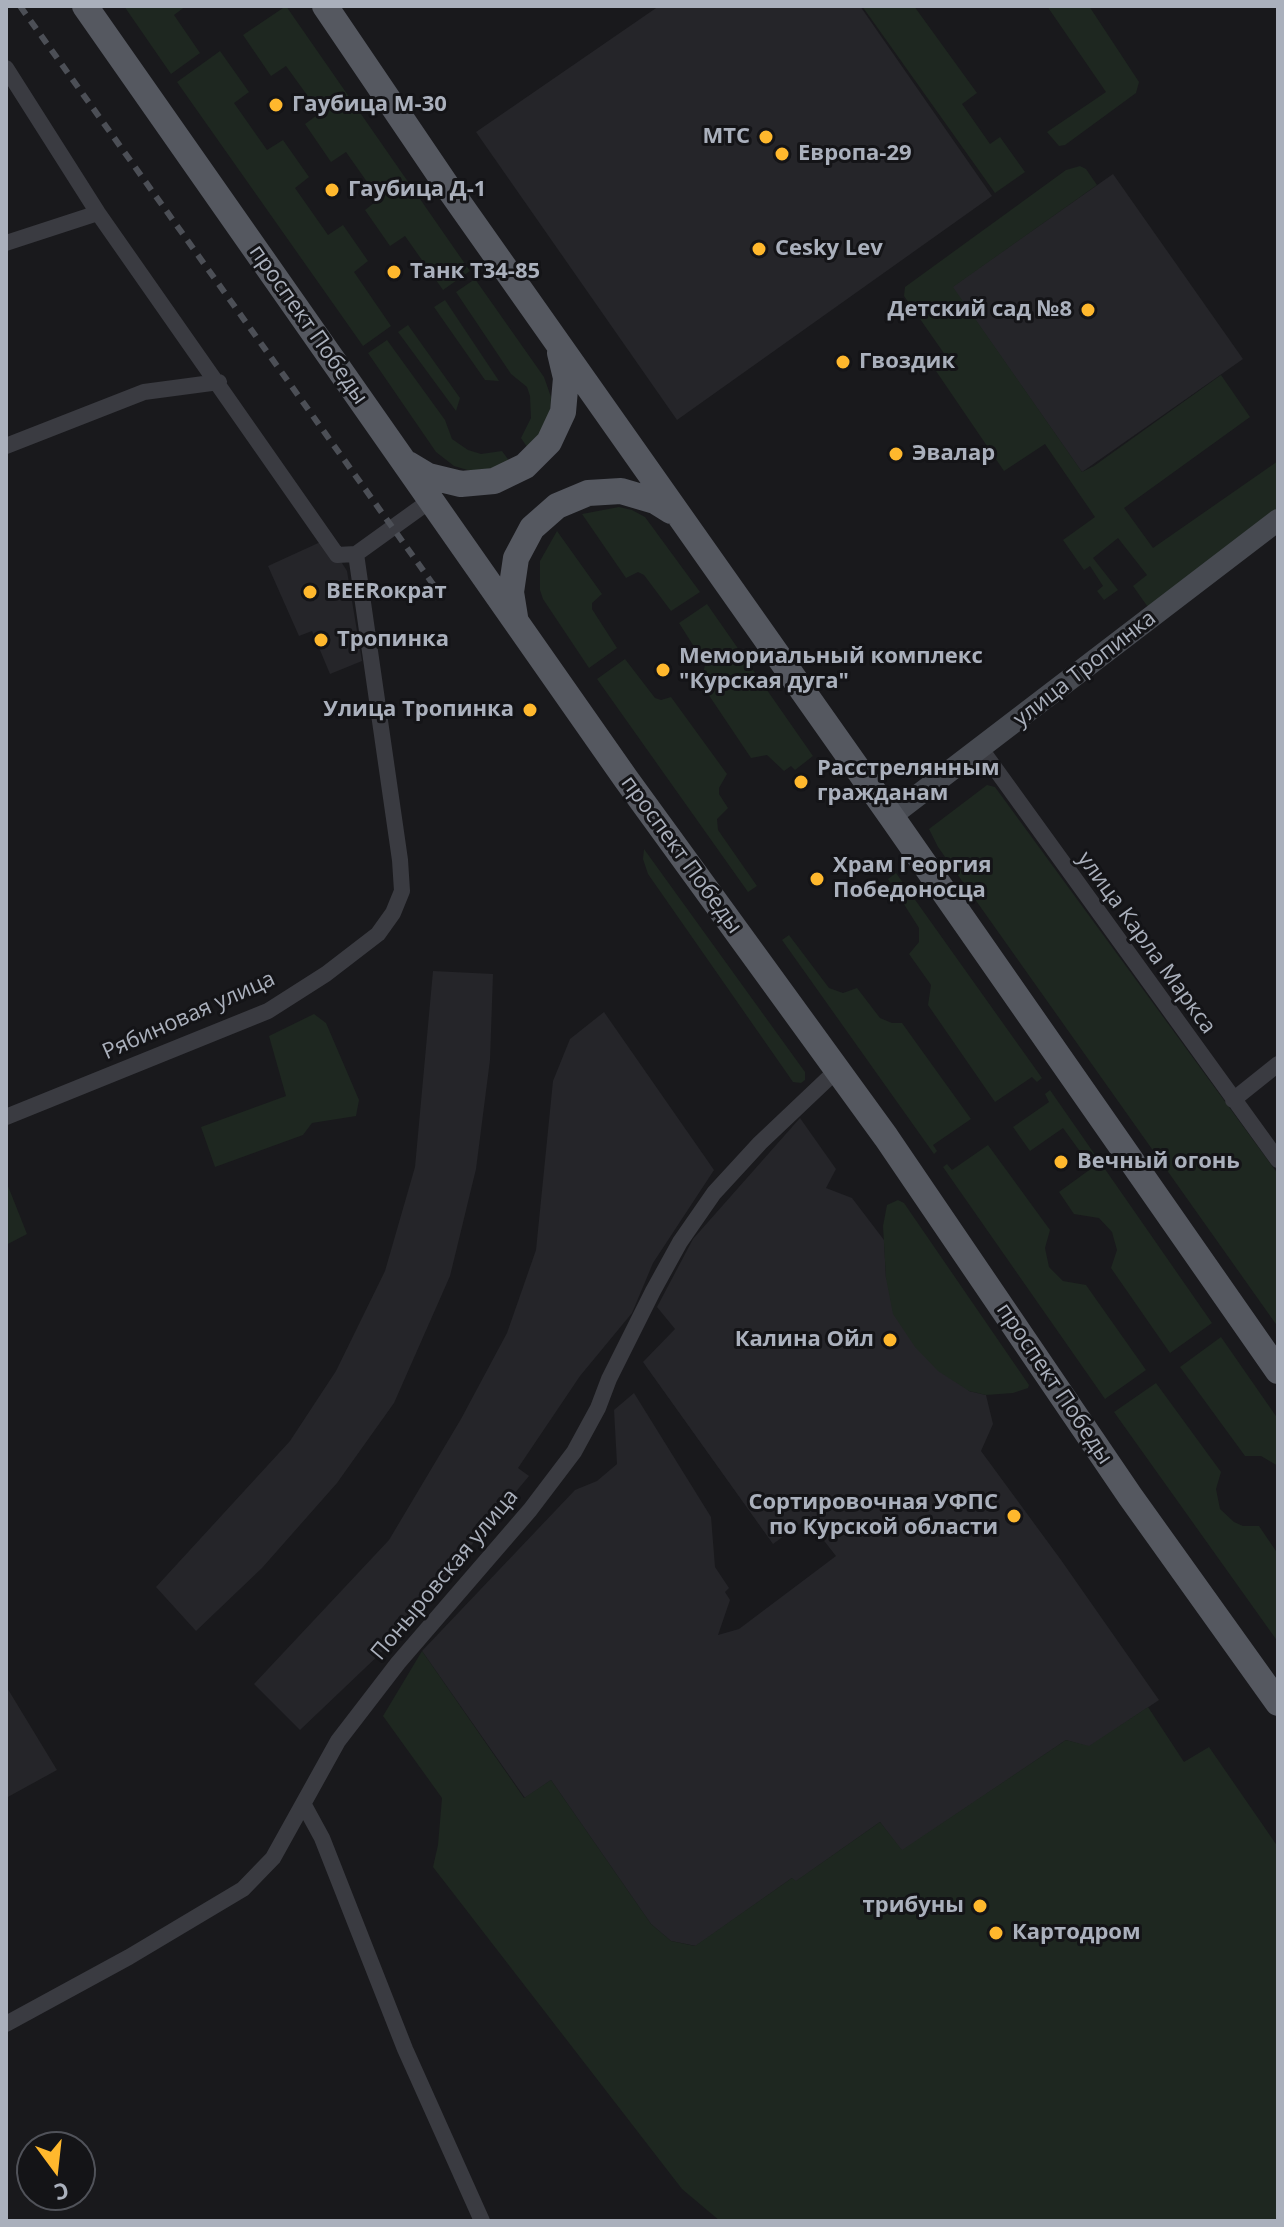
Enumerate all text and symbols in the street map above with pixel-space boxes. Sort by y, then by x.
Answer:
place label: Гаубица М-30 [292,92,447,118]
marker: Гаубица М-30 [267,96,285,114]
place label: МТС [702,124,750,150]
marker: МТС [757,128,775,146]
place label: Европа-29 [798,141,912,167]
marker: Европа-29 [773,145,791,163]
place label: Гаубица Д-1 [348,177,486,203]
marker: Гаубица Д-1 [323,181,341,199]
place label: Cesky Lev [775,236,883,262]
street label: проспект Победы [243,240,373,410]
marker: Cesky Lev [750,240,768,258]
place label: Танк Т34-85 [410,259,540,285]
marker: Танк Т34-85 [385,263,403,281]
place label: Детский сад №8 [888,297,1072,323]
marker: Детский сад №8 [1079,301,1097,319]
place label: Гвоздик [859,349,955,375]
marker: Гвоздик [834,353,852,371]
place label: Эвалар [912,441,995,467]
marker: Эвалар [887,445,905,463]
place label: BEERократ [326,579,447,605]
marker: BEERократ [301,583,319,601]
street label: улица Тропинка [1009,605,1161,733]
place label: Тропинка [337,627,449,653]
marker: Тропинка [312,631,330,649]
place label: Мемориальный комплекс "Курская дуга" [679,644,983,696]
marker: Мемориальный комплекс "Курская дуга" [654,661,672,679]
place label: Улица Тропинка [323,697,514,723]
marker: Улица Тропинка [521,701,539,719]
place label: Расстрелянным гражданам [817,756,999,808]
street label: проспект Победы [615,771,747,939]
marker: Расстрелянным гражданам [792,773,810,791]
street label: улица Карла Маркса [1071,847,1221,1039]
place label: Храм Георгия Победоносца [833,853,991,904]
marker: Храм Георгия Победоносца [808,870,826,888]
street label: Рябиновая улица [99,966,279,1066]
place label: Вечный огонь [1077,1149,1240,1175]
marker: Вечный огонь [1052,1153,1070,1171]
street label: проспект Победы [990,1298,1118,1470]
place label: Калина Ойл [735,1327,874,1353]
marker: Калина Ойл [881,1331,899,1349]
street label: Поныровская улица [366,1484,524,1666]
place label: Сортировочная УФПС по Курской области [748,1490,998,1542]
marker: Сортировочная УФПС по Курской области [1005,1507,1023,1525]
place label: трибуны [863,1893,964,1919]
marker: трибуны [971,1897,989,1915]
place label: Картодром [1012,1920,1141,1946]
marker: Картодром [987,1924,1005,1942]
north arrow [16,2131,96,2211]
text: С [51,2176,72,2209]

